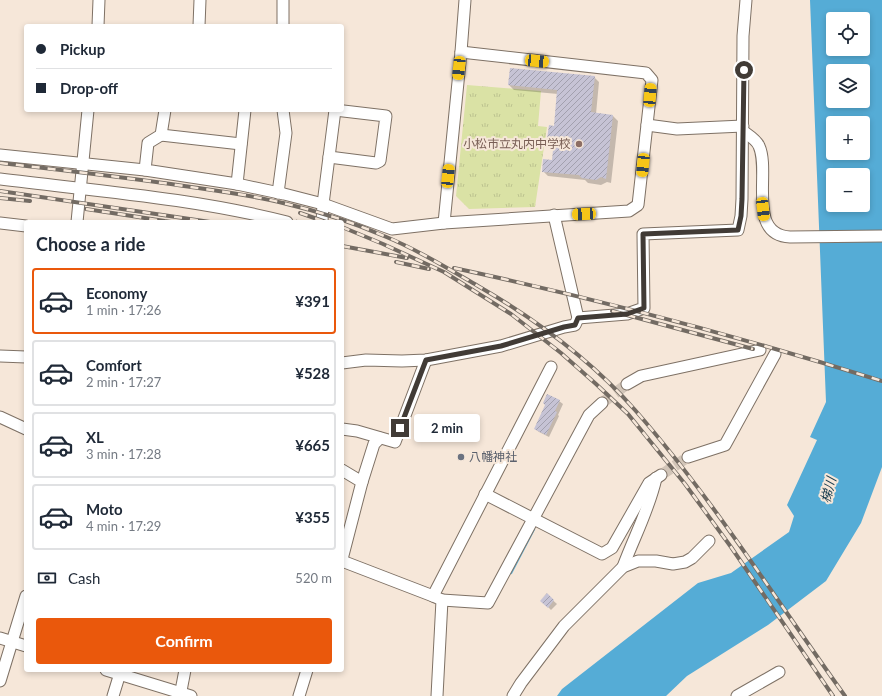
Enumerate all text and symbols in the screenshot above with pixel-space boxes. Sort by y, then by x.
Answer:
map controls [826,12,870,212]
button: locate [826,12,870,56]
text: Pickup [60,40,105,58]
car [524,54,550,68]
car [452,55,466,81]
route start [735,61,753,79]
button: layers [826,64,870,108]
text: Drop-off [60,79,118,97]
car [643,83,657,107]
button: + [826,116,870,160]
place label: 小松市立丸内中学校 [463,136,571,151]
marker: 小松市立丸内中学校 [574,139,584,149]
car [636,152,650,178]
car [441,163,455,189]
button: − [826,168,870,212]
car [756,196,770,222]
car [572,207,596,221]
text: Choose a ride [36,233,145,255]
icon: car [38,283,74,319]
text: Economy [86,284,147,302]
text: ¥391 [295,292,330,310]
text: 1 min · 17:26 [86,302,161,318]
icon: car [38,355,74,391]
text: Comfort [86,356,142,374]
text: ¥528 [295,364,330,382]
text: 2 min · 17:27 [86,374,161,390]
callout: 2 min [414,414,480,442]
route end [391,419,409,437]
text: 2 min [431,420,463,436]
icon: car [38,427,74,463]
text: XL [86,428,104,446]
text: ¥665 [295,436,330,454]
text: 3 min · 17:28 [86,446,161,462]
place label: 八幡神社 [469,449,517,464]
marker: 八幡神社 [456,452,466,462]
water label: 梯川 [817,473,840,505]
icon: car [38,499,74,535]
text: Moto [86,500,123,518]
text: ¥355 [295,508,330,526]
text: 4 min · 17:29 [86,518,161,534]
icon: cash [36,567,58,589]
text: Cash [68,569,100,587]
text: 520 m [295,570,332,586]
button: Confirm [36,618,332,664]

